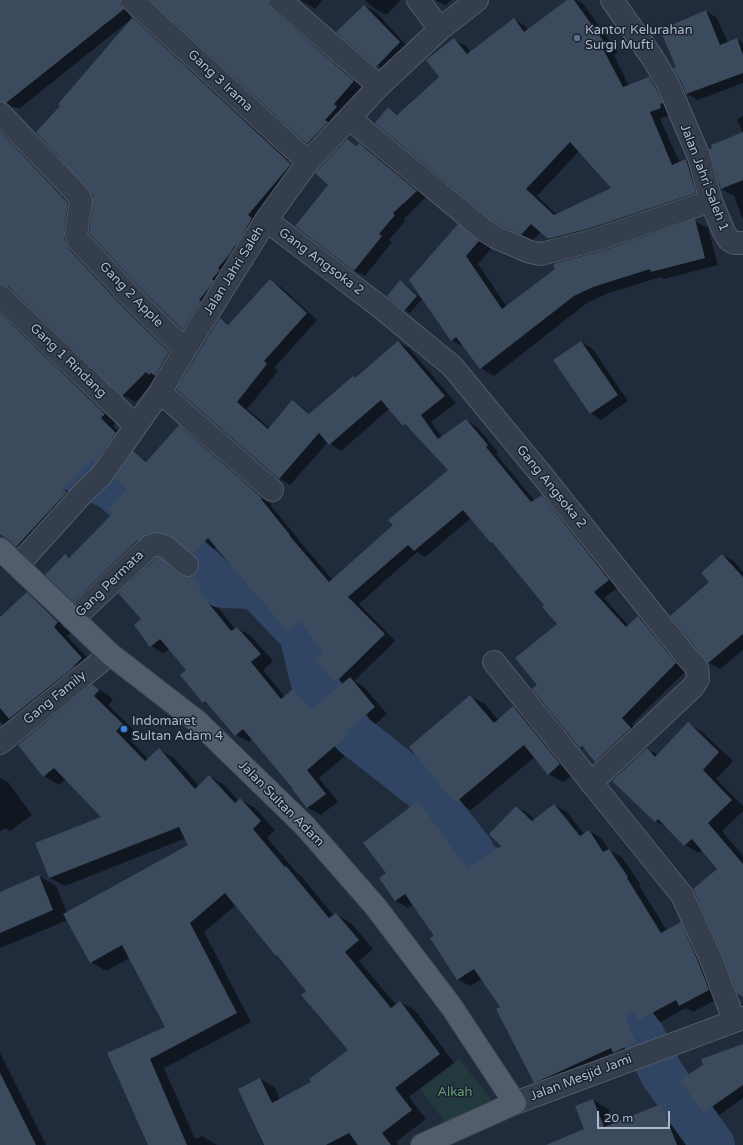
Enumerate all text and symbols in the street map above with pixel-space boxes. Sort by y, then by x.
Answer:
place label: Kantor Kelurahan Surgi Mufti [585,23,693,54]
marker: Kantor Kelurahan Surgi Mufti [572,33,582,43]
street label: Gang 3 Irama [184,47,256,115]
street label: Jalan Jahri Saleh 1 [676,122,732,234]
street label: Jalan Jahri Saleh [200,224,268,318]
street label: Gang Angsoka 2 [275,225,367,299]
street label: Gang 2 Apple [96,259,166,331]
street label: Gang 1 Rindang [27,321,109,401]
street label: Gang Angsoka 2 [513,442,589,532]
street label: Gang Permata [73,548,147,620]
street label: Gang Family [20,668,90,728]
place label: Indomaret Sultan Adam 4 [132,714,223,745]
marker: Indomaret Sultan Adam 4 [119,724,129,734]
street label: Jalan Sultan Adam [235,758,327,850]
street label: Jalan Mesjid Jami [528,1051,634,1105]
park label: Alkah [437,1085,473,1101]
scale bar [599,1103,672,1129]
text: 20 m [604,1111,633,1125]

